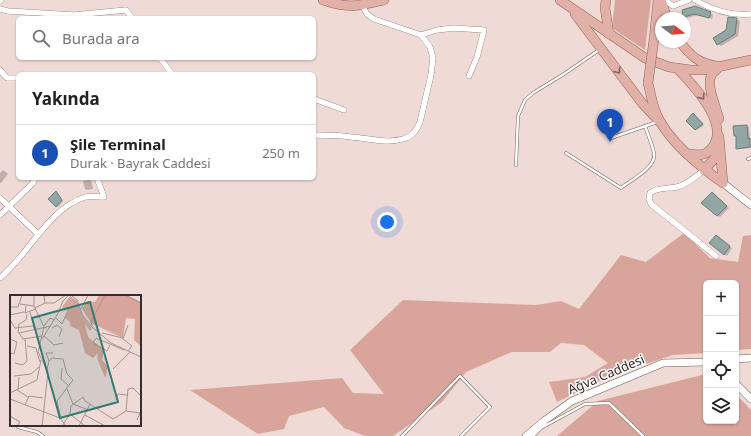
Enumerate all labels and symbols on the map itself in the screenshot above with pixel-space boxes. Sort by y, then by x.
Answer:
north arrow [655,12,691,48]
one-way arrow [613,66,620,73]
one-way arrow [697,93,705,100]
pin: 1 [597,109,623,142]
your location [377,212,397,232]
inset map [10,295,141,426]
street label: Ağva Caddesi [565,350,647,398]

